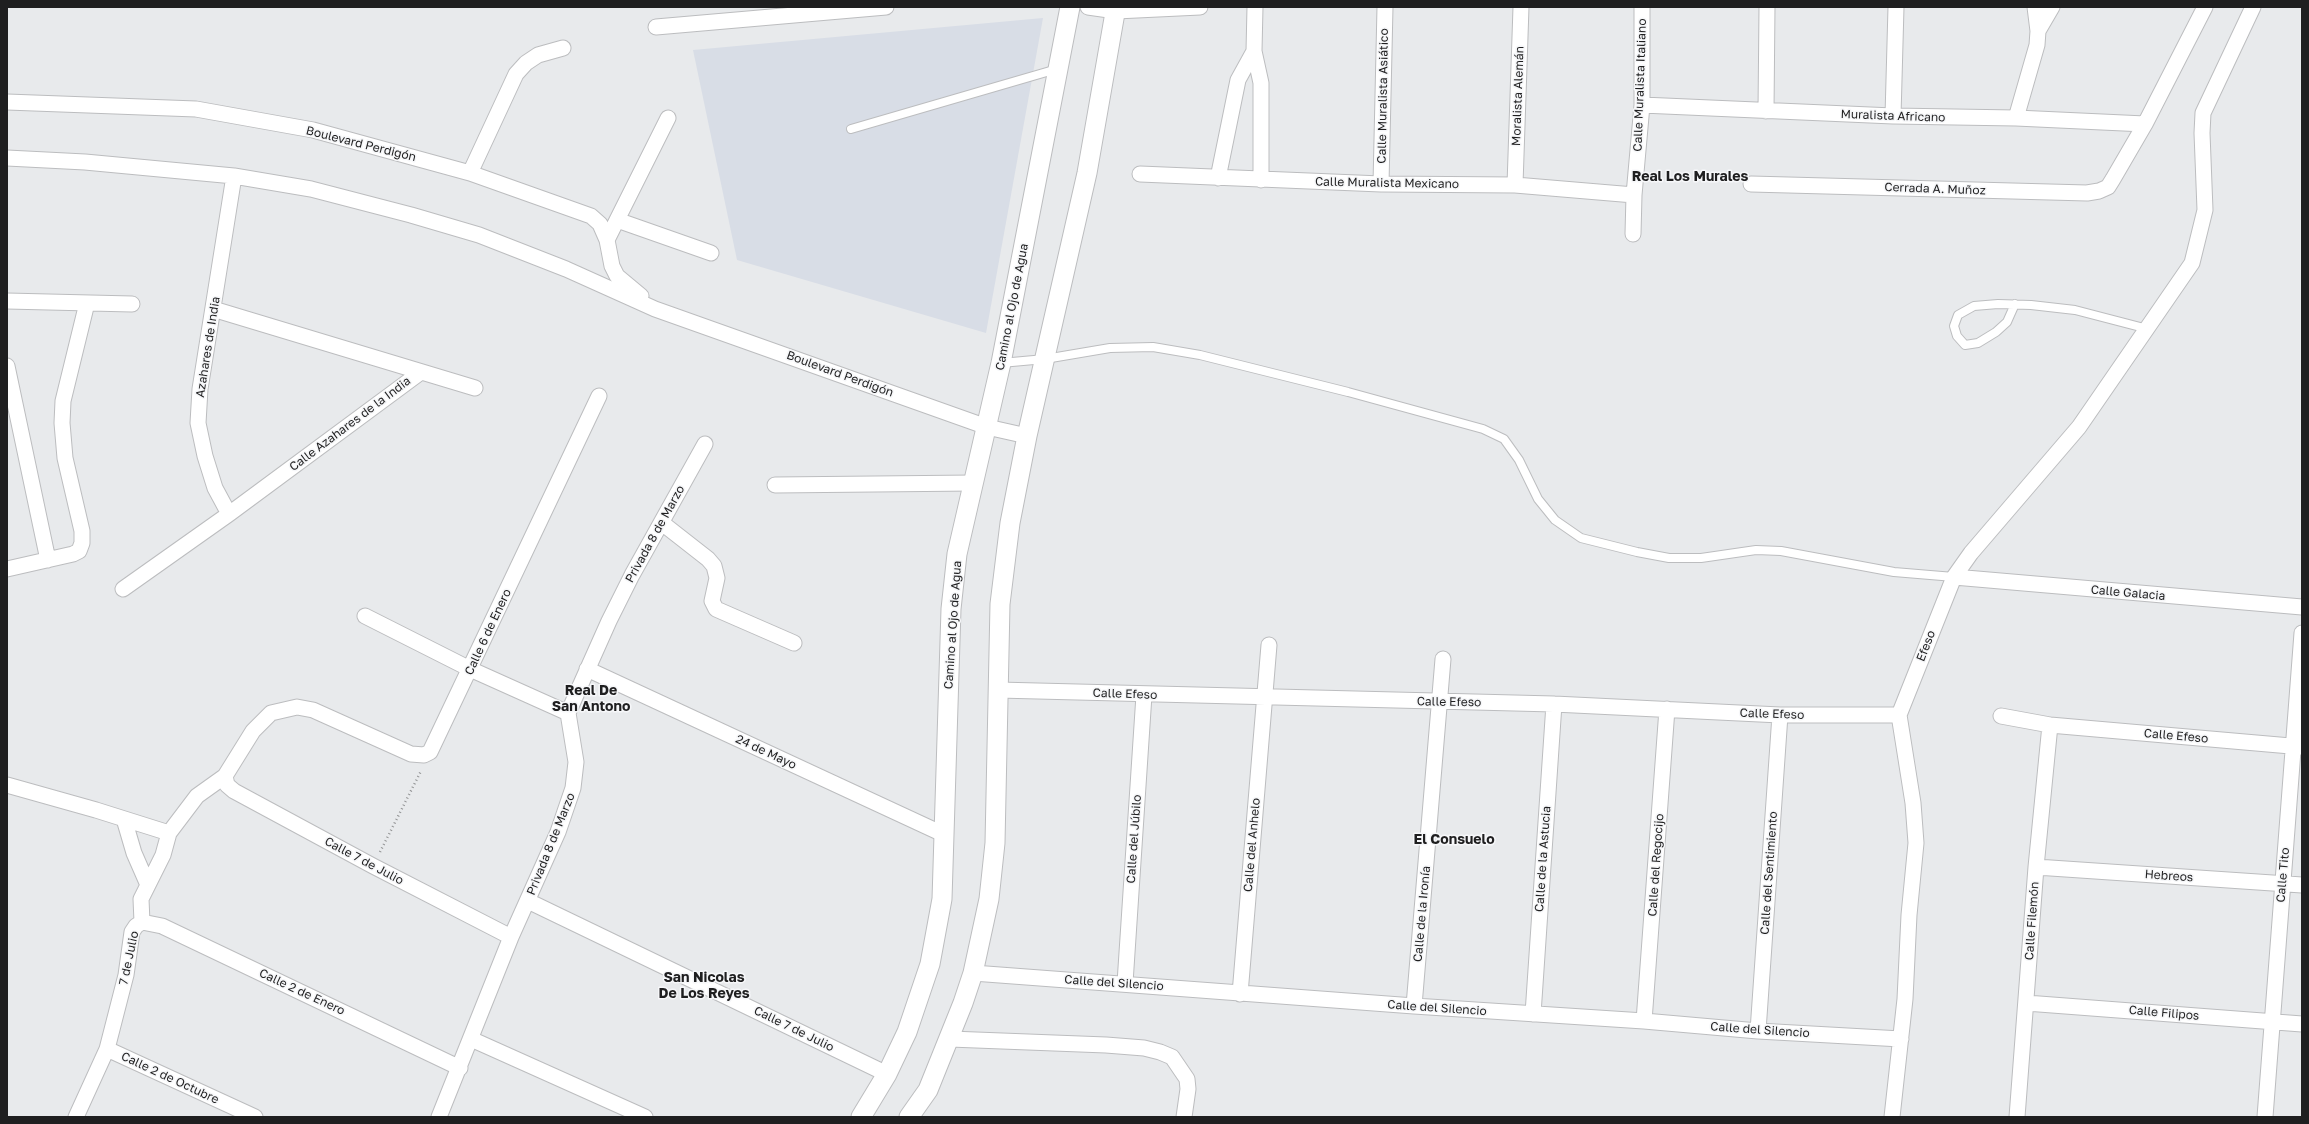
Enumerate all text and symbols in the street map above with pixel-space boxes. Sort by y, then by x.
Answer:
street label: Calle Muralista Italiano [1630,18,1650,152]
street label: Calle Muralista Asiático [1375,28,1391,164]
street label: Moralista Alemán [1509,46,1527,146]
street label: Muralista Africano [1840,107,1946,125]
street label: Boulevard Perdigón [305,123,417,165]
district label: Real Los Murales [1632,169,1748,185]
street label: Calle Muralista Mexicano [1315,175,1459,191]
street label: Cerrada A. Muñoz [1884,180,1986,198]
street label: Camino al Ojo de Agua [993,242,1031,372]
street label: Azahares de India [193,296,223,398]
street label: Boulevard Perdigón [785,348,895,400]
street label: Calle Azahares de la India [287,374,413,474]
street label: Privada 8 de Marzo [622,483,688,585]
street label: Camino al Ojo de Agua [941,560,965,690]
street label: Calle Galacia [2090,583,2166,603]
street label: Calle 6 de Enero [462,587,514,677]
street label: Efeso [1914,628,1938,664]
district label: Real De San Antono [552,683,630,716]
street label: Calle Efeso [1092,686,1158,702]
street label: Calle Efeso [1417,694,1481,710]
street label: Calle Efeso [1739,706,1805,722]
street label: Calle Efeso [2143,726,2209,746]
street label: 24 de Mayo [733,732,799,772]
street label: Privada 8 de Marzo [524,791,578,897]
street label: Calle del Júbilo [1124,794,1144,884]
street label: Calle del Anhelo [1241,797,1263,893]
street label: Calle de la Astucia [1532,805,1554,913]
street label: Calle del Sentimiento [1758,811,1780,935]
street label: Calle del Regocijo [1645,813,1667,917]
district label: El Consuelo [1413,832,1495,848]
street label: Calle 7 de Julio [322,834,406,888]
street label: Calle Tito [2273,847,2293,903]
street label: Calle de la Ironía [1411,865,1433,963]
street label: Hebreos [2144,867,2194,885]
street label: Calle Filemón [2022,881,2042,961]
street label: 7 de Julio [116,930,142,986]
street label: Calle 2 de Enero [257,966,347,1018]
district label: San Nicolas De Los Reyes [658,970,750,1002]
street label: Calle del Silencio [1064,972,1164,994]
street label: Calle del Silencio [1387,997,1487,1019]
street label: Calle 7 de Julio [752,1003,836,1055]
street label: Calle Filipos [2128,1003,2200,1023]
street label: Calle del Silencio [1710,1019,1810,1041]
street label: Calle 2 de Octubre [119,1049,221,1107]

